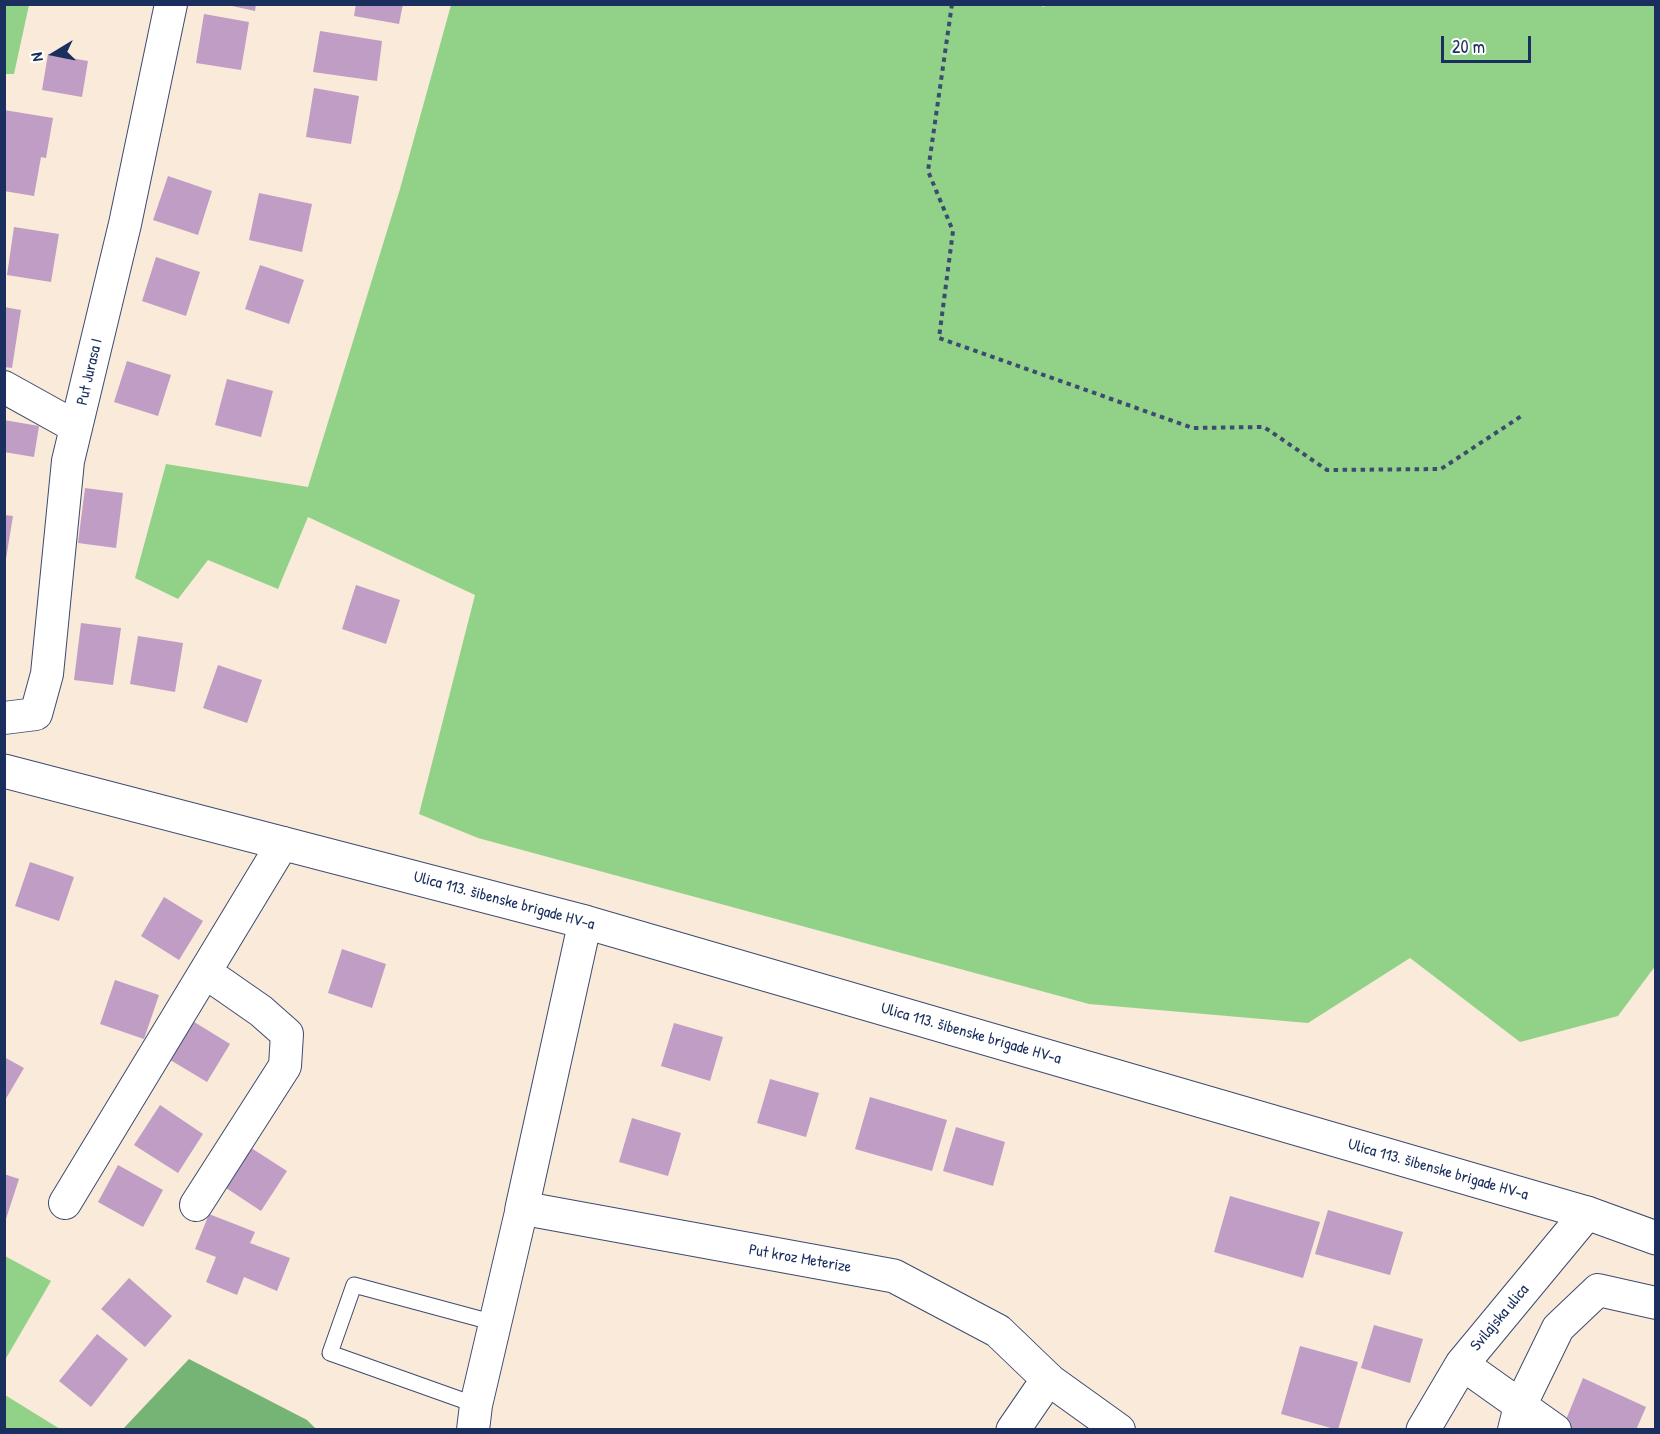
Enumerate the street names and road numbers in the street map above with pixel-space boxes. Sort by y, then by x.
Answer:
street label: Put Jurasa I [73,337,107,407]
street label: Ulica 113. šibenske brigade HV-a [411,868,597,934]
street label: Ulica 113. šibenske brigade HV-a [879,999,1063,1069]
street label: Ulica 113. šibenske brigade HV-a [1346,1135,1530,1205]
street label: Put kroz Meterize [747,1241,853,1277]
street label: Svilajska ulica [1467,1281,1533,1355]

